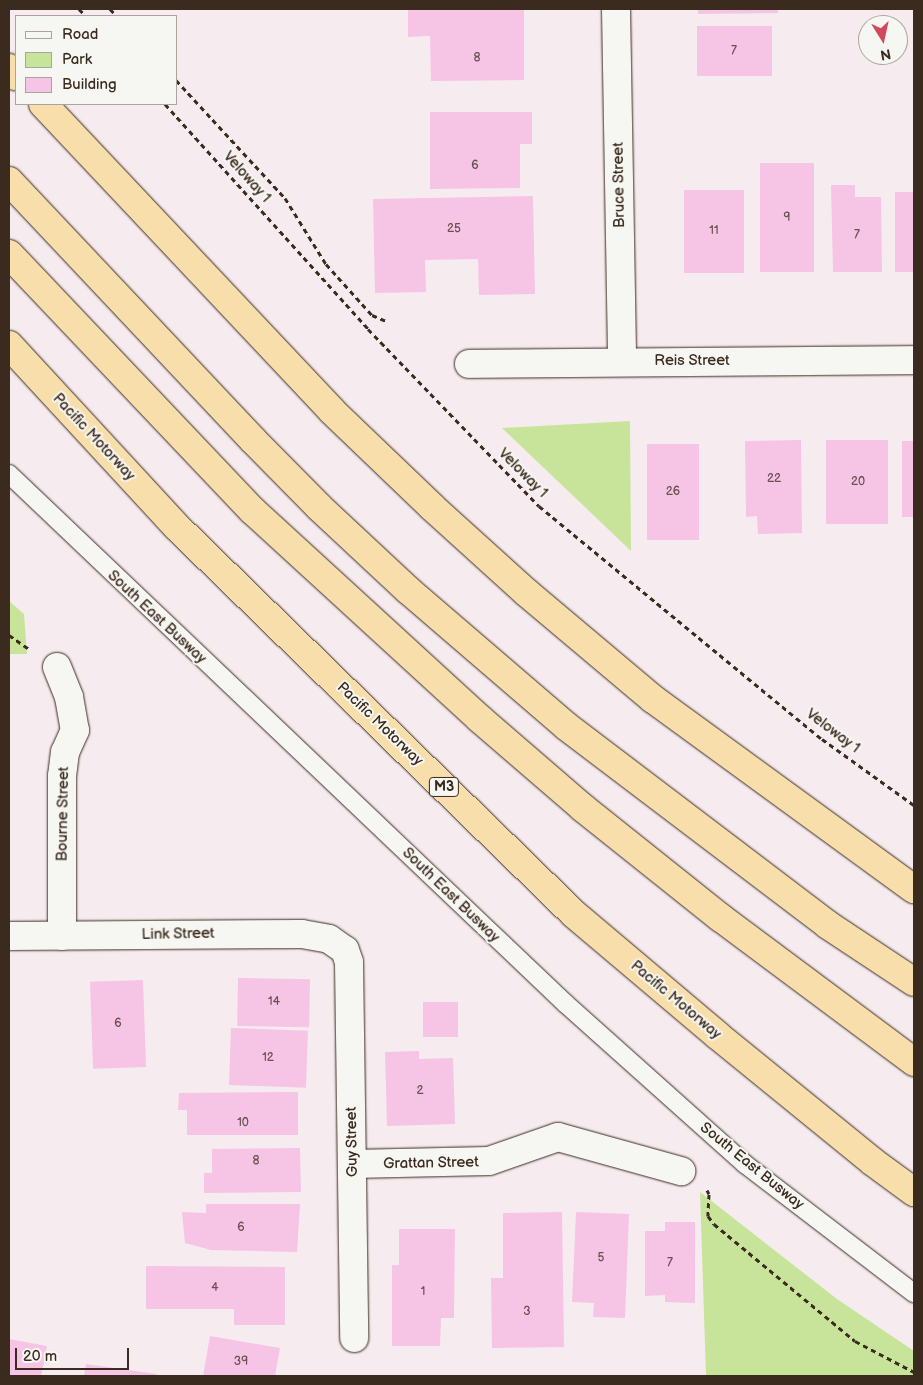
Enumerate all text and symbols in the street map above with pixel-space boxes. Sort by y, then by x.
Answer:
legend [15,15,178,105]
north arrow [858,15,908,65]
text: Road [62,25,98,44]
house number: 7 [731,44,737,58]
text: N [879,45,892,64]
text: Park [62,50,92,69]
house number: 8 [474,51,480,65]
text: Building [62,75,117,94]
street label: Bruce Street [609,142,629,228]
street label: Veloway 1 [219,147,275,207]
house number: 6 [471,159,479,173]
house number: 9 [784,211,790,225]
house number: 25 [447,222,461,236]
house number: 11 [709,224,719,238]
house number: 7 [854,228,860,242]
street label: Reis Street [654,352,730,370]
street label: Pacific Motorway [49,390,139,484]
street label: Veloway 1 [494,444,552,502]
house number: 22 [767,472,781,486]
house number: 20 [851,475,865,489]
house number: 26 [666,485,680,499]
street label: South East Busway [104,567,210,667]
street label: Pacific Motorway [333,678,427,770]
street label: Veloway 1 [802,705,864,757]
street label: Bourne Street [53,766,73,862]
road number: M3 [428,776,460,799]
street label: South East Busway [399,844,503,946]
street label: Link Street [141,924,215,944]
street label: Pacific Motorway [627,957,725,1043]
house number: 14 [268,995,280,1009]
house number: 6 [114,1017,122,1031]
house number: 12 [262,1051,274,1065]
house number: 2 [416,1084,424,1098]
street label: Guy Street [342,1106,362,1178]
house number: 10 [237,1116,249,1130]
street label: South East Busway [696,1119,808,1213]
street label: Grattan Street [383,1153,479,1173]
house number: 8 [253,1154,259,1168]
house number: 6 [237,1221,245,1235]
house number: 5 [598,1251,604,1265]
house number: 7 [667,1256,673,1270]
house number: 4 [211,1281,219,1295]
house number: 1 [421,1285,425,1299]
house number: 3 [523,1305,531,1319]
scale bar [18,1338,131,1370]
text: 20 m [23,1347,57,1366]
house number: 39 [234,1355,248,1369]

